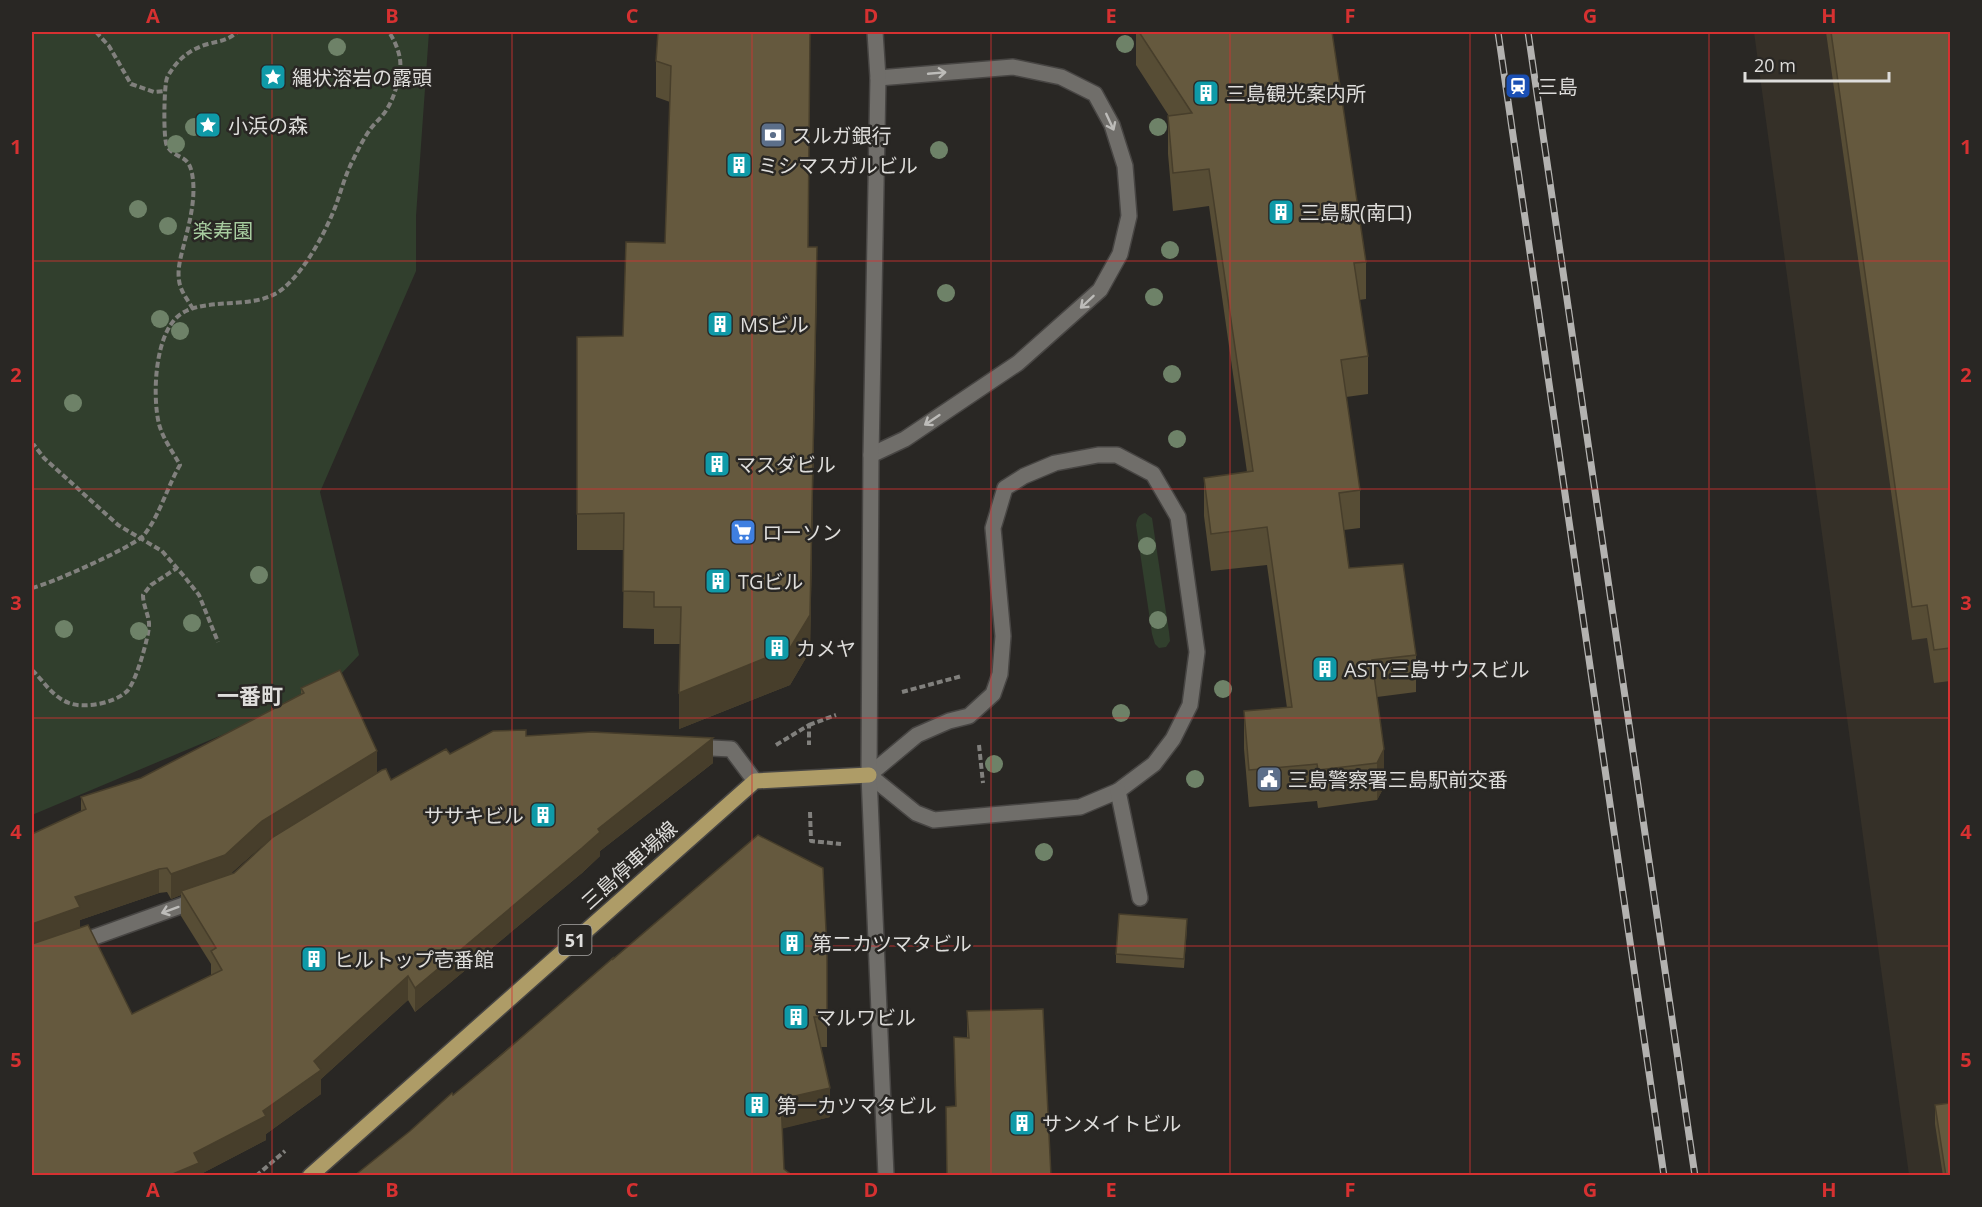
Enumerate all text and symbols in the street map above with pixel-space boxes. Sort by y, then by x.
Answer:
text: A [146,2,160,29]
text: B [385,2,399,29]
text: C [626,2,639,29]
text: D [864,2,878,29]
text: E [1105,2,1117,29]
text: F [1345,2,1355,29]
text: G [1583,2,1597,29]
text: H [1821,2,1837,29]
scale bar [1745,45,1889,83]
text: 20 m [1754,53,1796,77]
place icon: 縄状溶岩の露頭 [258,62,288,92]
place label: 縄状溶岩の露頭 [292,64,432,91]
one-way arrow [926,67,946,78]
station icon: 三島 [1503,71,1533,101]
place label: 三島 [1538,73,1578,100]
building icon: 三島観光案内所 [1191,78,1221,108]
place label: 三島観光案内所 [1226,80,1366,107]
place icon: 小浜の森 [193,110,223,140]
place label: 小浜の森 [228,112,308,139]
one-way arrow [1104,113,1116,131]
bank icon: スルガ銀行 [758,120,788,150]
place label: スルガ銀行 [792,122,891,149]
text: 1 [10,133,22,160]
text: 1 [1960,133,1972,160]
building icon: ミシマスガルビル [724,150,754,180]
place label: ミシマスガルビル [758,152,918,179]
building icon: 三島駅(南口) [1266,197,1296,227]
place label: 三島駅(南口) [1300,199,1412,226]
park label: 楽寿園 [193,217,253,244]
one-way arrow [1079,295,1094,309]
building icon: MSビル [705,309,735,339]
place label: MSビル [740,311,809,338]
text: 2 [10,361,22,388]
text: 2 [1960,361,1972,388]
one-way arrow [924,414,941,427]
building icon: マスダビル [702,449,732,479]
place label: マスダビル [736,451,836,478]
supermarket icon: ローソン [728,517,758,547]
place label: ローソン [762,519,842,546]
building icon: TGビル [703,566,733,596]
place label: TGビル [738,568,804,595]
text: 3 [10,589,22,616]
text: 3 [1960,589,1972,616]
building icon: カメヤ [762,633,792,663]
place label: カメヤ [796,635,856,662]
building icon: ASTY三島サウスビル [1310,654,1340,684]
place label: ASTY三島サウスビル [1344,656,1530,683]
district label: 一番町 [217,680,283,710]
public building icon: 三島警察署三島駅前交番 [1254,764,1284,794]
place label: 三島警察署三島駅前交番 [1288,766,1508,793]
building icon: ササキビル [528,800,558,830]
place label: ササキビル [424,802,524,829]
street label: 三島停車場線 [575,815,683,915]
text: 4 [10,818,22,845]
text: 4 [1960,818,1972,845]
one-way arrow [161,905,180,916]
road number: 51 [558,925,592,955]
building icon: 第二カツマタビル [777,928,807,958]
place label: 第二カツマタビル [812,930,972,957]
building icon: ヒルトップ壱番館 [299,944,329,974]
place label: ヒルトップ壱番館 [334,946,494,973]
building icon: マルワビル [781,1002,811,1032]
place label: マルワビル [816,1004,916,1031]
text: 5 [10,1046,22,1073]
text: 5 [1960,1046,1972,1073]
building icon: 第一カツマタビル [742,1090,772,1120]
place label: 第一カツマタビル [777,1092,937,1119]
building icon: サンメイトビル [1007,1108,1037,1138]
place label: サンメイトビル [1042,1110,1181,1137]
text: A [146,1176,160,1203]
text: B [385,1176,399,1203]
text: C [626,1176,639,1203]
text: D [864,1176,878,1203]
text: E [1105,1176,1117,1203]
text: F [1345,1176,1355,1203]
text: G [1583,1176,1597,1203]
text: H [1821,1176,1837,1203]

